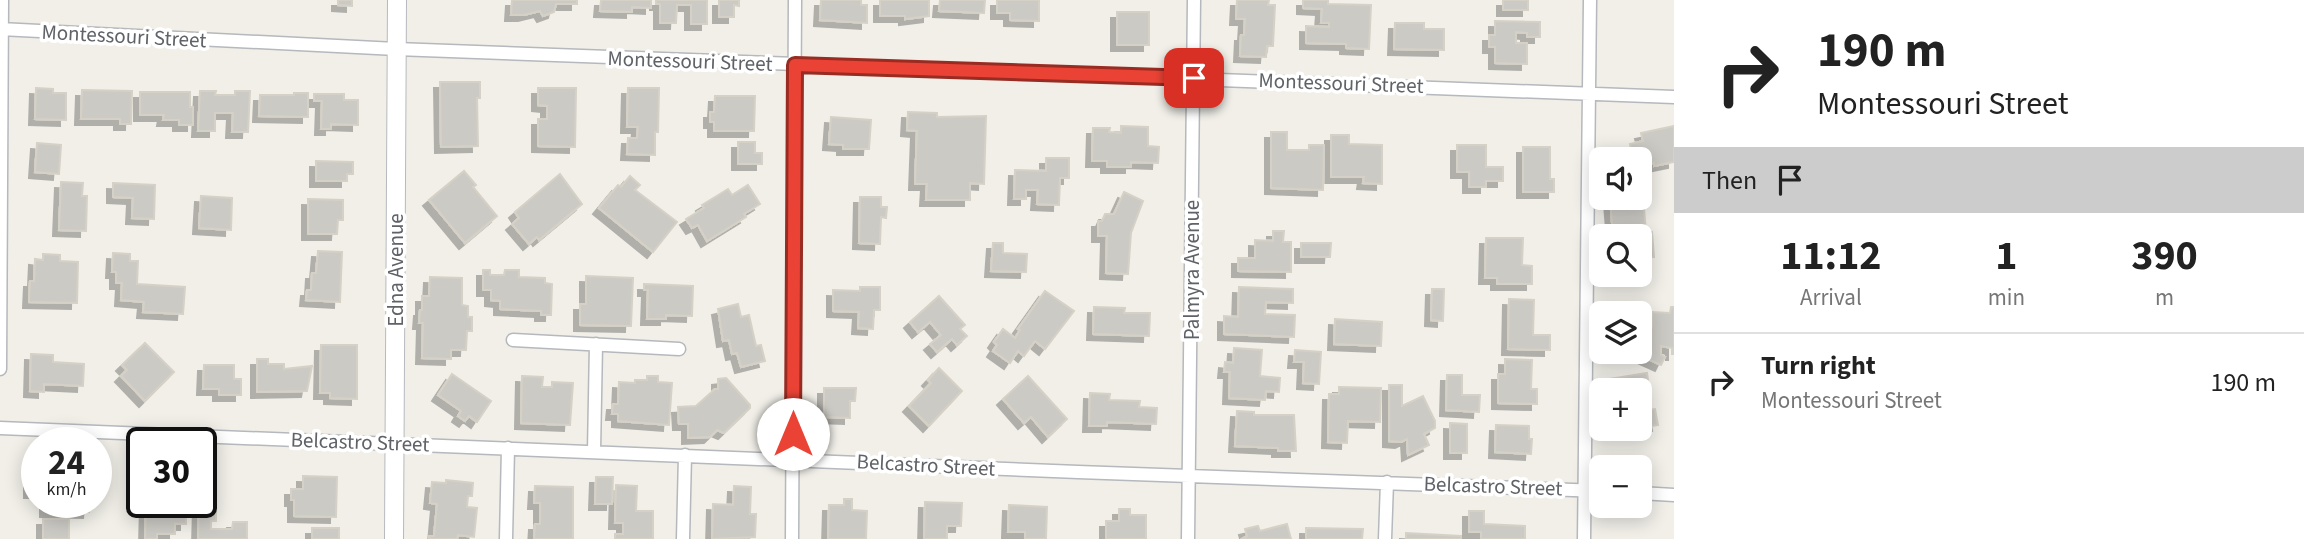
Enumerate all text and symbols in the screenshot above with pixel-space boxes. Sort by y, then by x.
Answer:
text: 190 m [1817,16,1946,86]
street label: Montessouri Street [41,17,207,55]
icon: right [1702,28,1793,119]
street label: Montessouri Street [607,43,773,79]
pin [1164,48,1224,108]
icon: arrive [1175,59,1213,97]
street label: Montessouri Street [1258,65,1424,101]
text: Montessouri Street [1817,81,2068,127]
map controls [1589,147,1652,518]
button: sound [1589,147,1652,210]
icon: arrive [1771,161,1809,199]
text: Then [1702,162,1757,199]
street label: Palmyra Avenue [1177,200,1207,340]
street label: Edna Avenue [381,213,411,327]
button: search [1589,224,1652,287]
text: 11:12 [1780,226,1882,286]
text: 1 [1995,226,2017,286]
text: 390 [2131,226,2198,286]
text: Arrival [1800,281,1862,314]
text: min [1988,281,2025,314]
text: m [2155,281,2174,314]
button: layers [1589,301,1652,364]
text: Turn right [1761,347,1876,384]
icon: right [1702,363,1740,401]
text: 190 m [2210,364,2276,401]
button: + [1589,378,1652,441]
text: Montessouri Street [1761,384,1942,417]
position arrow [756,397,830,471]
street label: Belcastro Street [290,425,430,459]
speed limit sign: 30 [126,427,217,518]
text: 24 [48,438,85,488]
street label: Belcastro Street [856,446,996,484]
button: − [1589,455,1652,518]
street label: Belcastro Street [1423,469,1563,503]
text: km/h [47,477,86,502]

